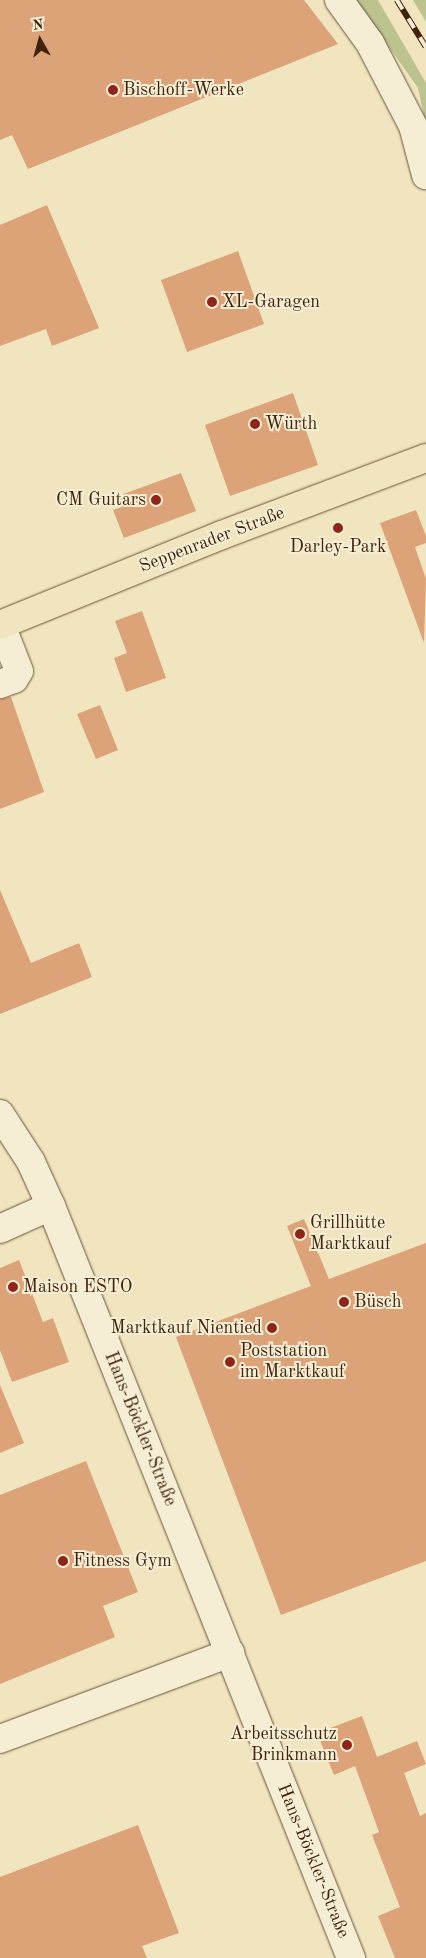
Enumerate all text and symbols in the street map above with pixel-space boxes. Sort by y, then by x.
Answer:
north arrow [15,15,65,65]
text: N [32,18,44,33]
place label: Bischoff-Werke [123,79,244,101]
marker: Bischoff-Werke [107,84,119,96]
place label: XL-Garagen [222,291,320,313]
marker: XL-Garagen [206,296,218,308]
place label: Würth [265,413,317,435]
marker: Würth [249,418,261,430]
place label: CM Guitars [56,489,146,511]
marker: CM Guitars [150,494,162,506]
street label: Seppenrader Straße [136,502,288,578]
marker: Darley-Park [332,522,344,534]
place label: Darley-Park [290,536,386,558]
place label: Grillhütte Marktkauf [310,1213,391,1256]
marker: Grillhütte Marktkauf [294,1228,306,1240]
place label: Maison ESTO [23,1276,132,1298]
marker: Maison ESTO [7,1281,19,1293]
place label: Büsch [354,1291,401,1313]
marker: Büsch [338,1296,350,1308]
place label: Marktkauf Nientied [111,1317,262,1339]
marker: Marktkauf Nientied [266,1322,278,1334]
place label: Poststation im Marktkauf [240,1341,345,1384]
street label: Hans-Böckler-Straße [99,1349,181,1509]
marker: Poststation im Marktkauf [224,1356,236,1368]
place label: Fitness Gym [73,1550,172,1572]
marker: Fitness Gym [57,1555,69,1567]
place label: Arbeitsschutz Brinkmann [230,1724,337,1766]
marker: Arbeitsschutz Brinkmann [341,1739,353,1751]
street label: Hans-Böckler-Straße [272,1781,354,1941]

